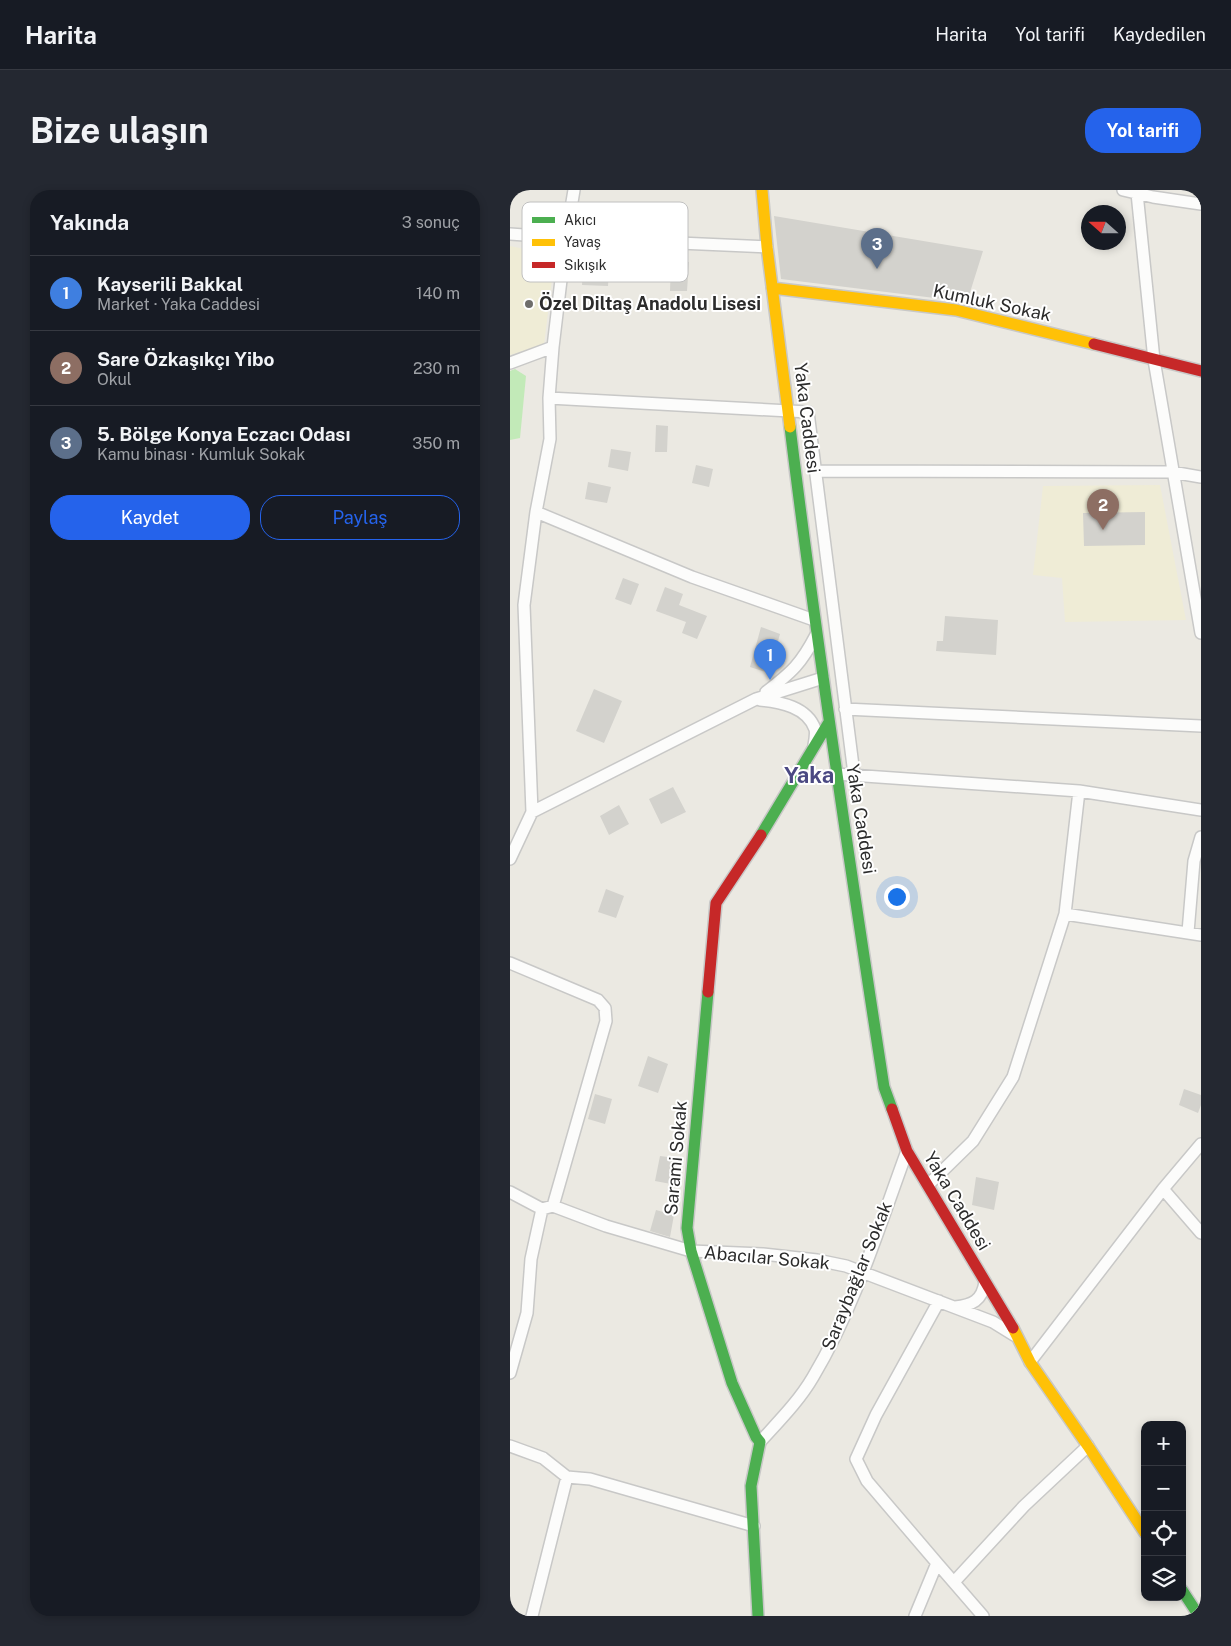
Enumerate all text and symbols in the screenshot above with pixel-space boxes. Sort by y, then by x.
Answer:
text: Harita [25,21,97,49]
text: Harita [935,24,987,45]
text: Yol tarifi [1015,24,1085,45]
text: Kaydedilen [1113,24,1206,45]
button: Yol tarifi [1085,108,1201,153]
text: Bize ulaşın [30,110,209,151]
legend [522,202,688,282]
north arrow [1081,205,1126,250]
text: Yakında [50,210,129,235]
text: Akıcı [564,212,596,228]
text: 3 sonuç [402,213,460,232]
pin: 3 [861,228,893,269]
text: Yavaş [564,234,601,250]
text: Sıkışık [564,257,607,273]
text: Kayserili Bakkal [97,273,243,295]
street label: Kumluk Sokak [931,280,1053,325]
text: 1 [63,284,69,303]
text: 140 m [416,284,460,303]
place label: Özel Diltaş Anadolu Lisesi [539,292,761,314]
text: Market · Yaka Caddesi [97,295,260,314]
marker: Özel Diltaş Anadolu Lisesi [523,298,535,310]
text: Sare Özkaşıkçı Yibo [97,348,274,370]
text: 2 [61,359,71,378]
text: 230 m [413,359,460,378]
street label: Yaka Caddesi [790,361,825,474]
text: Okul [97,370,132,389]
text: 5. Bölge Konya Eczacı Odası [97,423,350,445]
text: 3 [61,434,71,453]
text: 350 m [412,434,460,453]
text: Kamu binası · Kumluk Sokak [97,445,305,464]
pin: 2 [1087,489,1119,530]
button: Kaydet [50,495,250,540]
button: Paylaş [260,495,460,540]
pin: 1 [754,639,786,680]
district label: Yaka [784,762,834,788]
street label: Yaka Caddesi [842,762,881,875]
your location [884,884,910,910]
street label: Sarami Sokak [660,1100,691,1216]
street label: Yaka Caddesi [920,1148,995,1254]
street label: Saraybağlar Sokak [817,1198,896,1353]
street label: Abacılar Sokak [703,1242,831,1273]
map controls [1141,1421,1186,1601]
button: + [1141,1421,1186,1466]
button: − [1141,1466,1186,1511]
button: locate [1141,1511,1186,1556]
button: layers [1141,1556,1186,1601]

